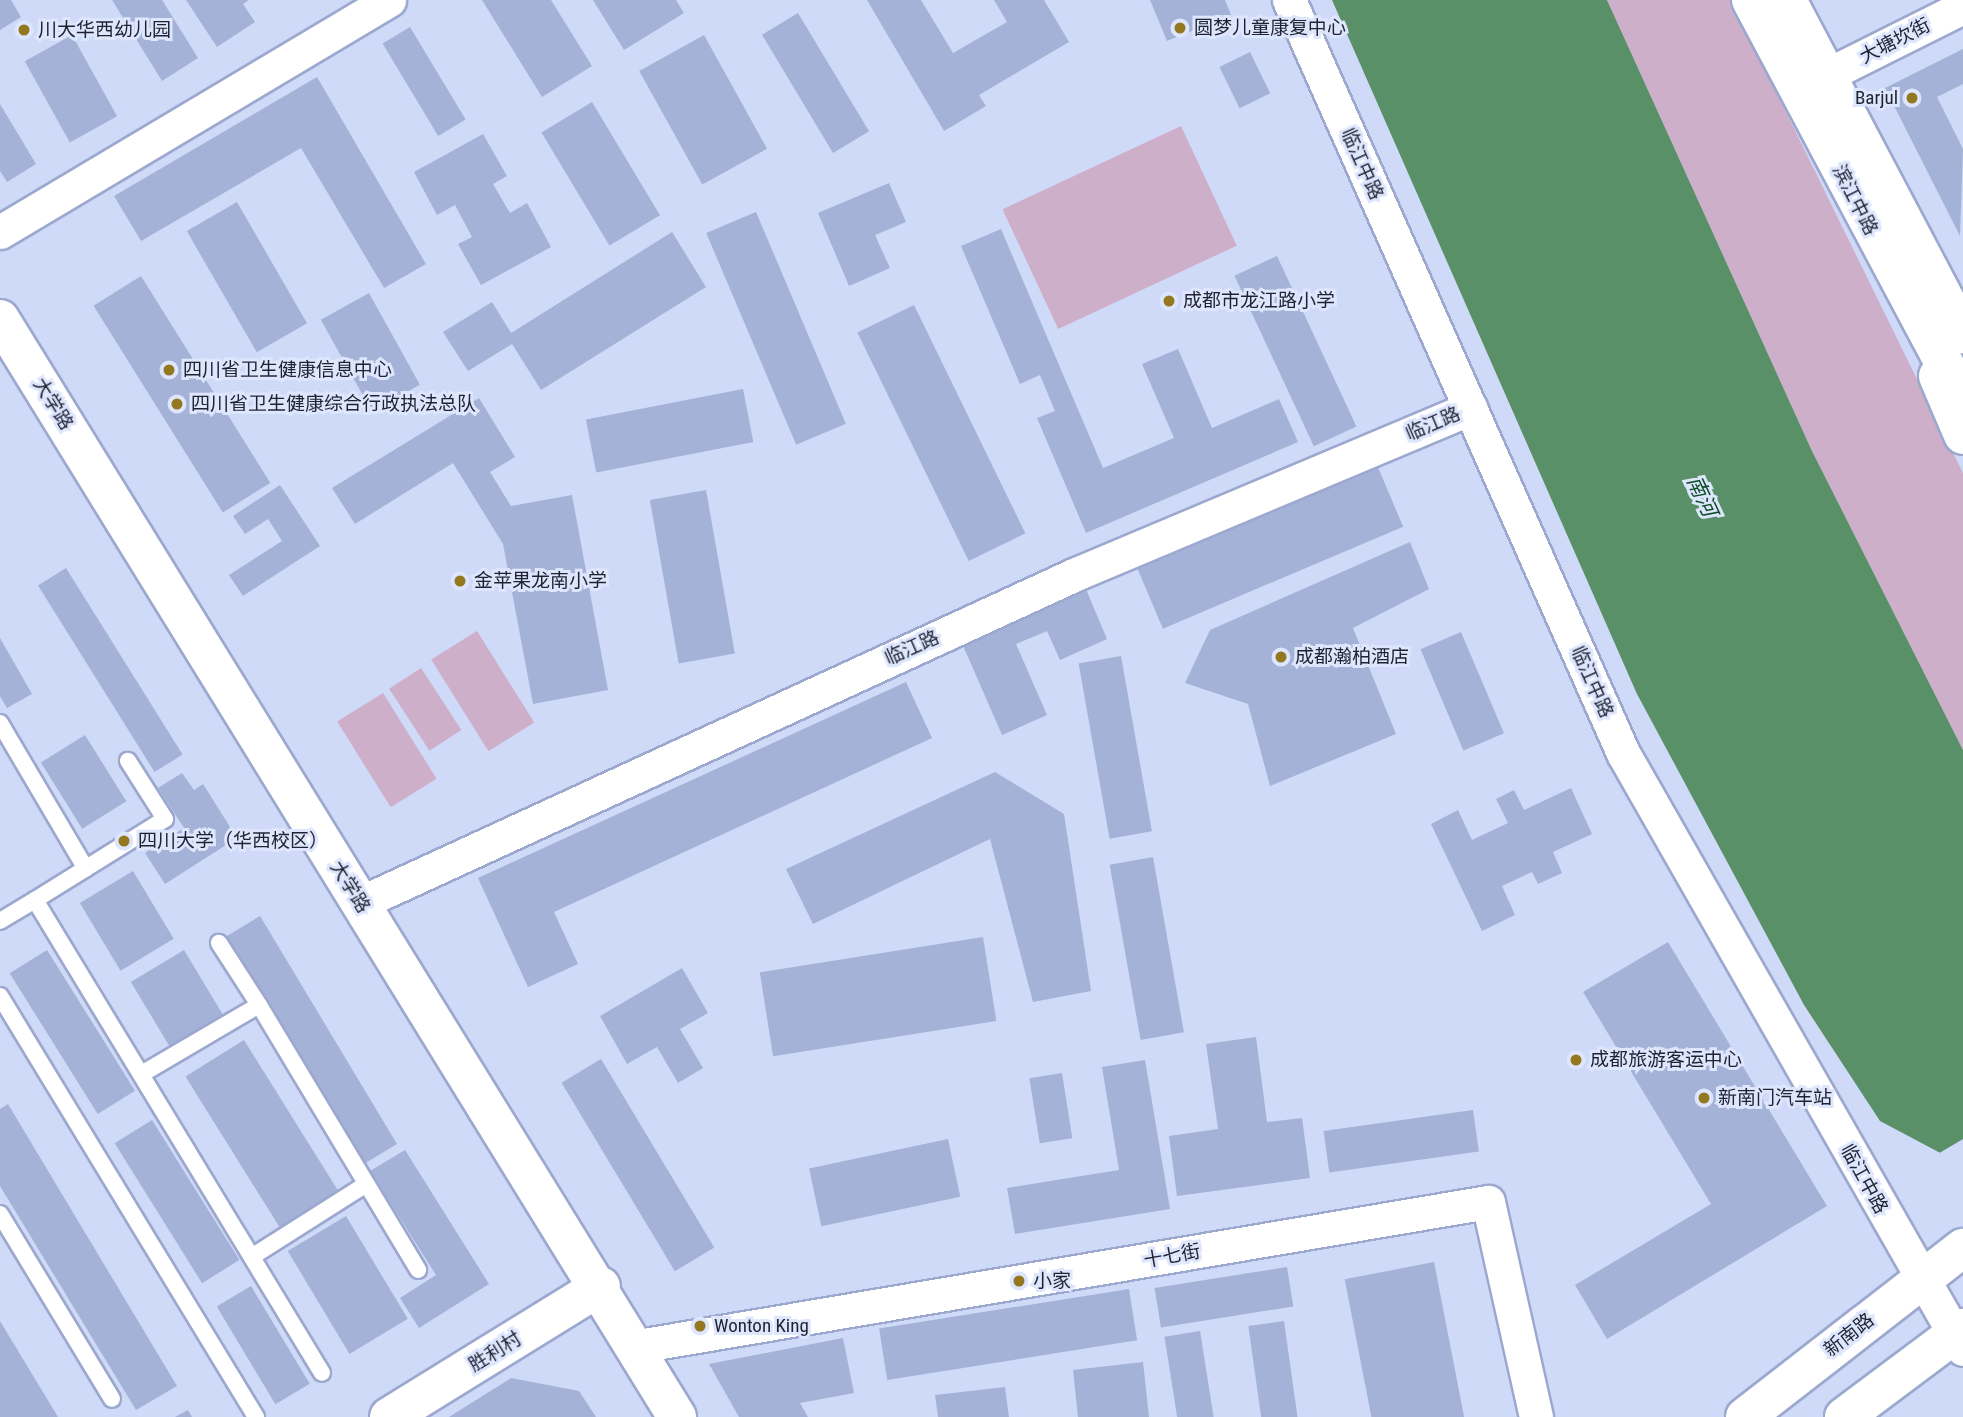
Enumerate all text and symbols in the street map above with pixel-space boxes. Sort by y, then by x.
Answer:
street label: 大塘坎街 [1856,14,1934,68]
place label: 圆梦儿童康复中心 [1194,17,1346,39]
place label: 川大华西幼儿园 [38,19,171,41]
marker: 圆梦儿童康复中心 [1172,20,1188,36]
marker: 川大华西幼儿园 [16,22,32,38]
place label: Barjul [1855,87,1898,109]
marker: Barjul [1904,90,1920,106]
street label: 临江中路 [1336,125,1388,203]
street label: 滨江中路 [1828,161,1882,239]
place label: 成都市龙江路小学 [1183,290,1335,312]
marker: 成都市龙江路小学 [1161,293,1177,309]
place label: 四川省卫生健康信息中心 [183,359,392,381]
marker: 四川省卫生健康信息中心 [161,362,177,378]
street label: 大学路 [28,374,78,434]
place label: 四川省卫生健康综合行政执法总队 [191,393,476,415]
marker: 四川省卫生健康综合行政执法总队 [169,396,185,412]
street label: 临江路 [1402,402,1464,446]
water label: 南河 [1682,472,1722,520]
place label: 金苹果龙南小学 [474,570,607,592]
marker: 金苹果龙南小学 [452,573,468,589]
street label: 临江路 [881,626,943,670]
street label: 临江中路 [1566,643,1618,721]
place label: 成都瀚柏酒店 [1295,646,1409,668]
marker: 成都瀚柏酒店 [1273,649,1289,665]
place label: 四川大学（华西校区） [138,830,328,852]
marker: 四川大学（华西校区） [116,833,132,849]
street label: 大学路 [325,857,375,917]
place label: 成都旅游客运中心 [1590,1049,1742,1071]
marker: 成都旅游客运中心 [1568,1052,1584,1068]
place label: 新南门汽车站 [1718,1087,1832,1109]
marker: 新南门汽车站 [1696,1090,1712,1106]
street label: 临江中路 [1836,1140,1892,1218]
street label: 十七街 [1142,1240,1202,1272]
place label: 小家 [1033,1270,1071,1292]
marker: 小家 [1011,1273,1027,1289]
street label: 新南路 [1820,1308,1878,1362]
place label: Wonton King [714,1315,809,1337]
marker: Wonton King [692,1318,708,1334]
street label: 胜利村 [465,1327,525,1377]

